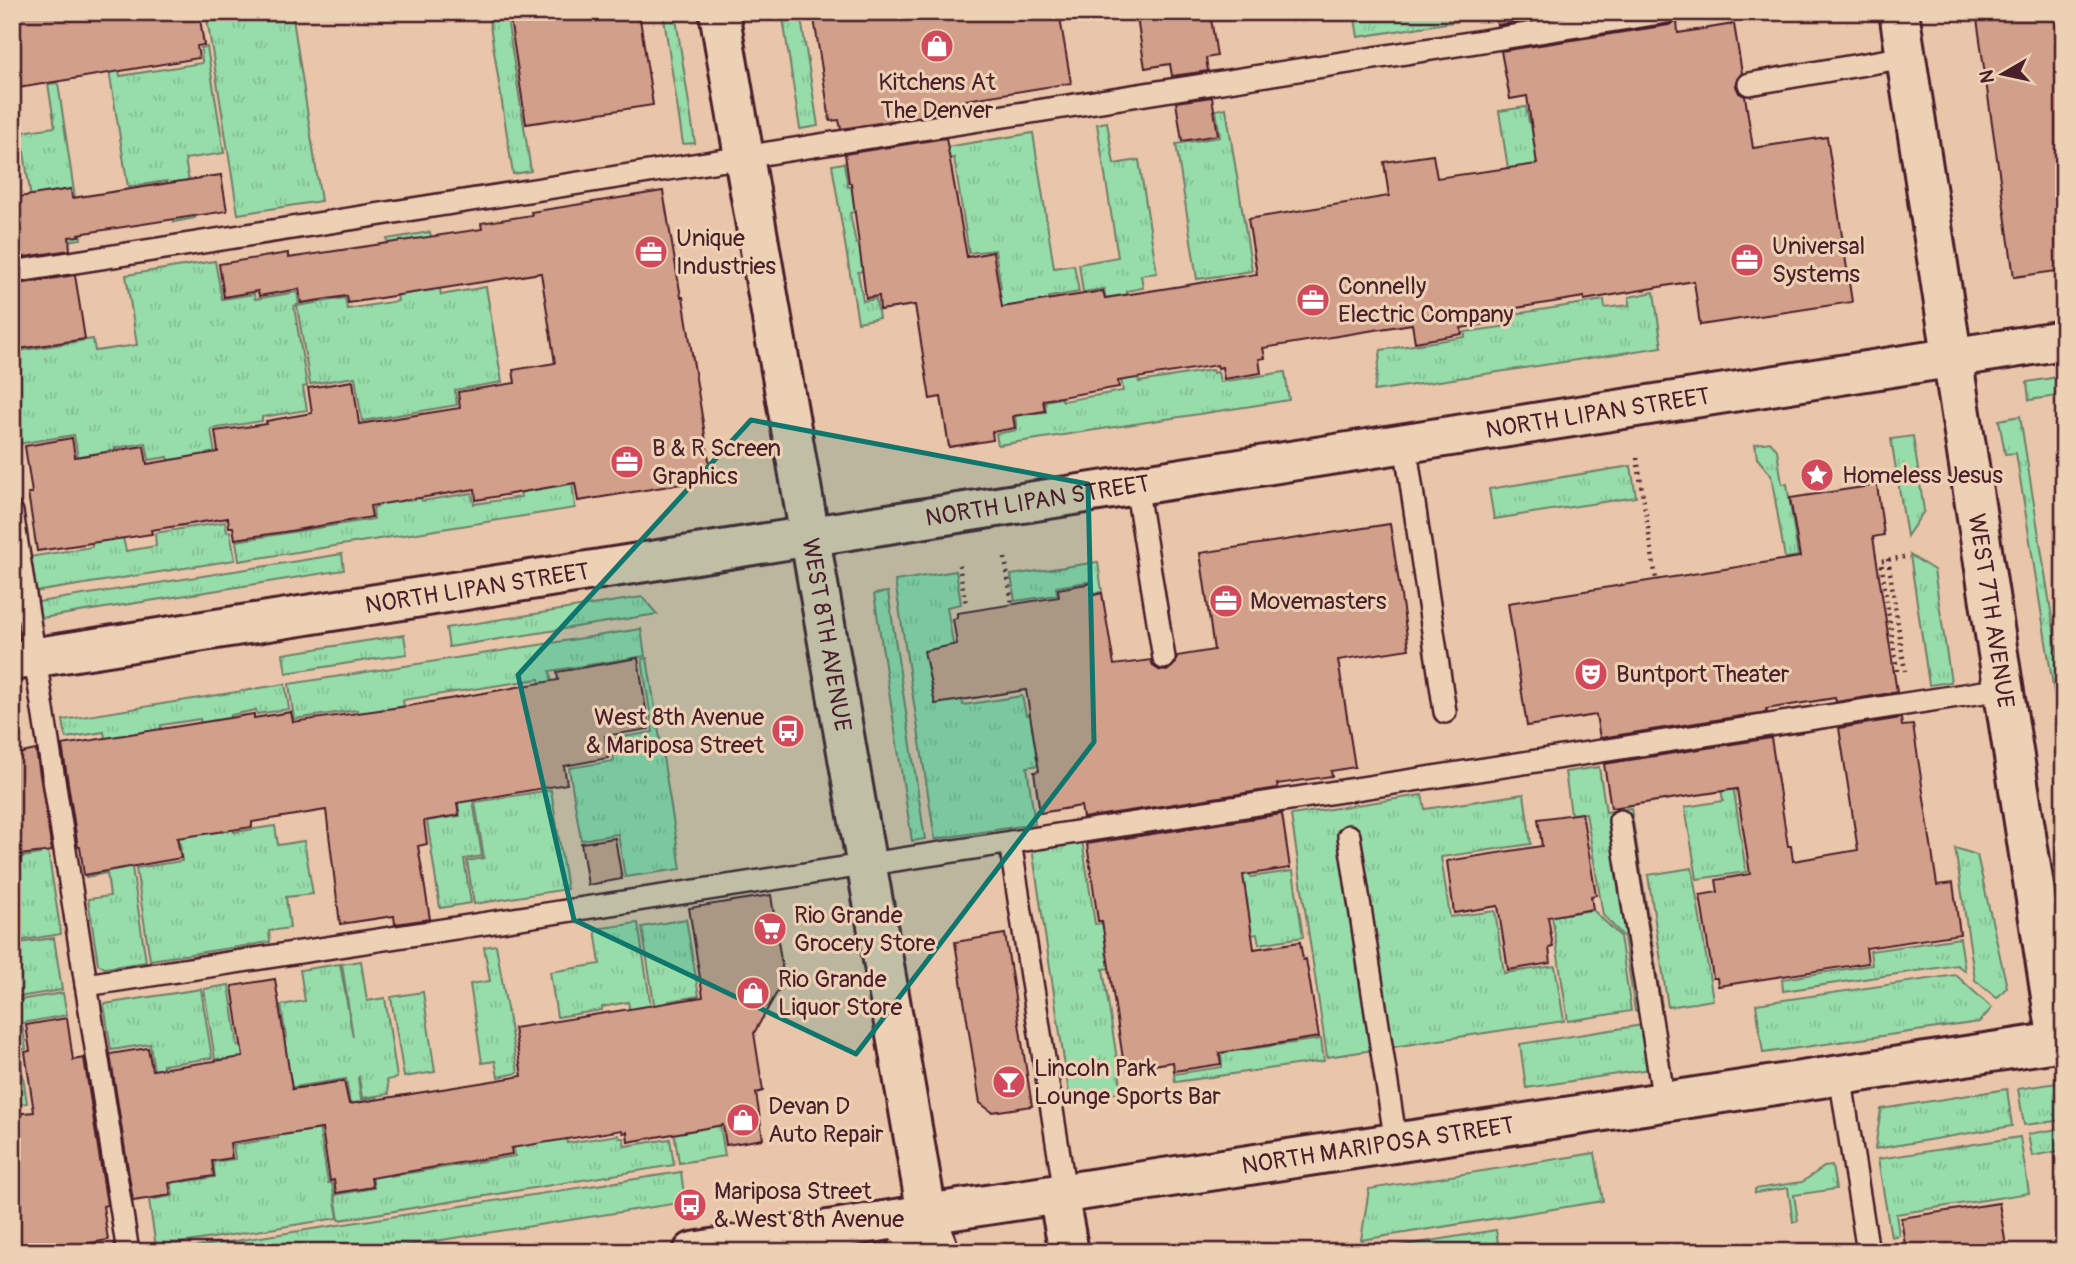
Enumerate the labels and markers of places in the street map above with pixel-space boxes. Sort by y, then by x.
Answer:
shop icon: Kitchens At The Denver [918,27,956,65]
place label: Kitchens At The Denver [878,68,996,125]
place label: Unique Industries [676,224,776,281]
place label: Universal Systems [1772,232,1865,289]
office icon: Unique Industries [632,233,670,271]
office icon: Universal Systems [1728,241,1766,279]
place label: Connelly Electric Company [1338,272,1514,329]
office icon: Connelly Electric Company [1294,281,1332,319]
place label: B & R Screen Graphics [652,434,781,491]
office icon: B & R Screen Graphics [608,443,646,481]
place icon: Homeless Jesus [1798,456,1836,494]
place label: Homeless Jesus [1842,461,2003,490]
office icon: Movemasters [1207,582,1245,620]
place label: Movemasters [1250,587,1387,616]
theatre icon: Buntport Theater [1572,655,1610,693]
place label: Buntport Theater [1616,660,1790,689]
place label: West 8th Avenue & Mariposa Street [586,703,764,760]
bus stop icon: West 8th Avenue & Mariposa Street [769,712,807,750]
place label: Rio Grande Grocery Store [794,901,936,958]
supermarket icon: Rio Grande Grocery Store [751,910,789,948]
place label: Rio Grande Liquor Store [778,965,902,1022]
shop icon: Rio Grande Liquor Store [734,974,772,1012]
place label: Lincoln Park Lounge Sports Bar [1034,1054,1221,1111]
bar icon: Lincoln Park Lounge Sports Bar [990,1063,1028,1101]
place label: Devan D Auto Repair [768,1092,884,1149]
shop icon: Devan D Auto Repair [724,1101,762,1139]
place label: Mariposa Street & West 8th Avenue [714,1177,904,1234]
bus stop icon: Mariposa Street & West 8th Avenue [671,1186,709,1224]

